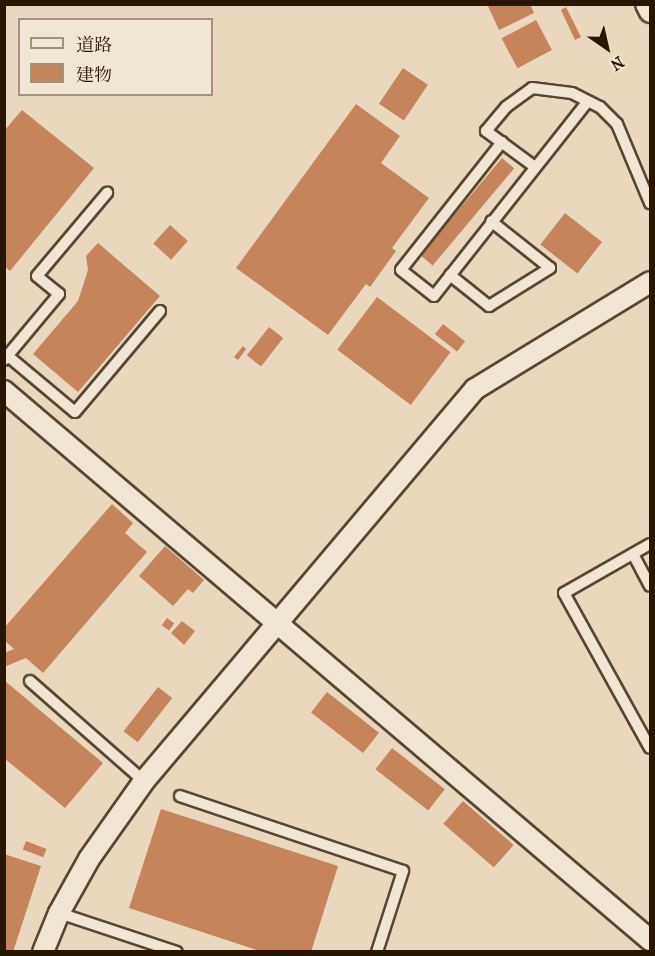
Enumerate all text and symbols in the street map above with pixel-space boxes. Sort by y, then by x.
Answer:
legend [18,18,213,96]
north arrow [577,18,637,78]
text: 道路 [76,35,112,56]
text: N [607,52,628,75]
text: 建物 [76,65,112,86]

